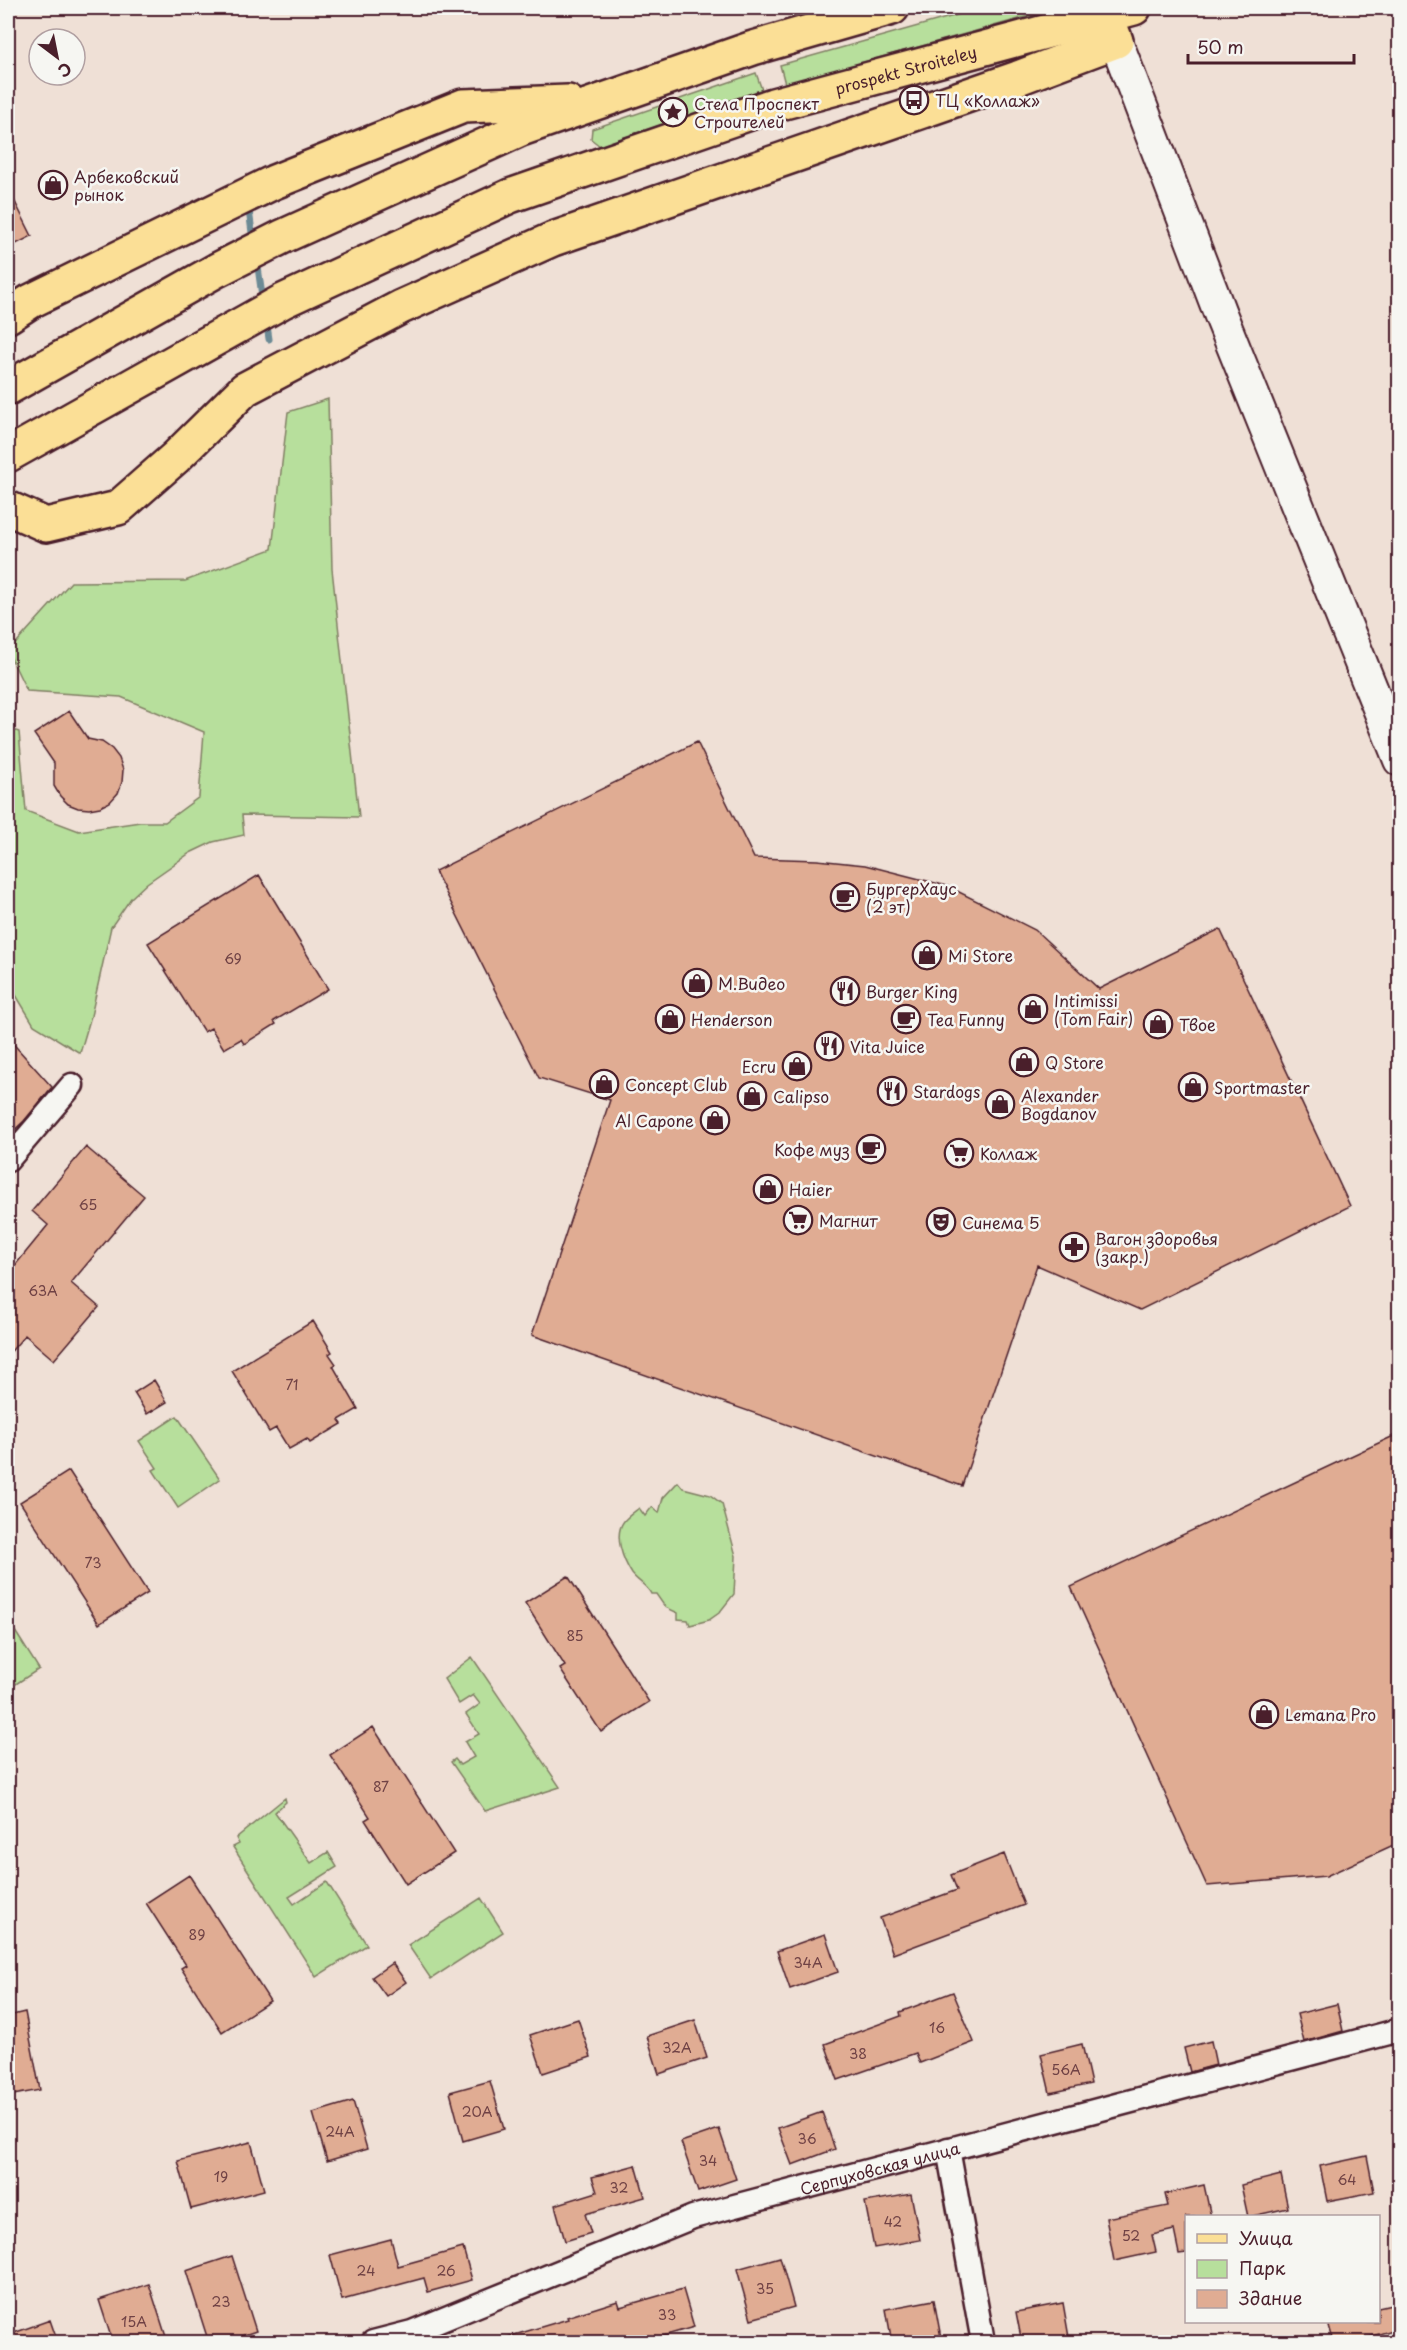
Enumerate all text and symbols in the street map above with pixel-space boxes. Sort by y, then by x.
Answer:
north arrow [27,27,87,87]
scale bar [1188,27,1354,65]
text: 50 m [1197,33,1244,60]
street label: prospekt Stroiteley [832,39,979,100]
text: С [54,57,77,84]
bus stop icon: ТЦ «Коллаж» [898,84,930,116]
place label: ТЦ «Коллаж» [935,88,1040,112]
place label: Стела Проспект Строителей [694,91,819,133]
place icon: Стела Проспект Строителей [657,96,689,128]
place label: Арбековский рынок [74,164,179,206]
shop icon: Арбековский рынок [37,169,69,201]
place label: БургерХаус (2 эт) [866,876,957,918]
cafe icon: БургерХаус (2 эт) [829,881,861,913]
shop icon: Mi Store [911,939,943,971]
place label: Mi Store [948,943,1013,967]
house number: 69 [224,948,242,969]
shop icon: М.Видео [681,967,713,999]
place label: М.Видео [718,971,785,995]
restaurant icon: Burger King [829,975,861,1007]
place label: Burger King [866,979,958,1003]
place label: Intimissi (Tom Fair) [1054,988,1133,1030]
shop icon: Intimissi (Tom Fair) [1017,993,1049,1025]
shop icon: Henderson [654,1003,686,1035]
cafe icon: Tea Funny [890,1003,922,1035]
place label: Henderson [691,1007,773,1031]
place label: Tea Funny [927,1007,1005,1031]
shop icon: Твое [1142,1008,1174,1040]
place label: Твое [1179,1012,1216,1036]
restaurant icon: Vita Juice [813,1030,845,1062]
place label: Vita Juice [850,1034,925,1058]
shop icon: Q Store [1008,1046,1040,1078]
shop icon: Ecru [781,1050,813,1082]
place label: Q Store [1045,1050,1104,1074]
place label: Ecru [742,1054,776,1078]
shop icon: Concept Club [588,1068,620,1100]
shop icon: Sportmaster [1177,1071,1209,1103]
place label: Concept Club [625,1072,727,1096]
restaurant icon: Stardogs [876,1075,908,1107]
place label: Sportmaster [1214,1075,1310,1099]
place label: Stardogs [913,1079,980,1103]
shop icon: Calipso [736,1080,768,1112]
place label: Alexander Bogdanov [1021,1083,1099,1125]
place label: Calipso [773,1084,829,1108]
shop icon: Alexander Bogdanov [984,1088,1016,1120]
shop icon: Al Capone [699,1104,731,1136]
place label: Al Capone [615,1108,694,1132]
cafe icon: Кофе муз [855,1133,887,1165]
place label: Кофе муз [774,1137,850,1161]
supermarket icon: Коллаж [943,1137,975,1169]
place label: Коллаж [980,1141,1037,1165]
shop icon: Haier [752,1173,784,1205]
place label: Haier [789,1177,833,1201]
house number: 65 [79,1194,97,1215]
supermarket icon: Магнит [782,1204,814,1236]
theatre icon: Синема 5 [925,1206,957,1238]
place label: Магнит [819,1208,879,1232]
place label: Синема 5 [962,1210,1040,1234]
place label: Вагон здоровья (закр.) [1095,1226,1218,1268]
pharmacy icon: Вагон здоровья (закр.) [1058,1231,1090,1263]
house number: 63А [28,1280,58,1301]
house number: 71 [285,1374,299,1395]
house number: 73 [85,1552,101,1573]
house number: 85 [566,1625,584,1646]
shop icon: Lemana Pro [1248,1698,1280,1730]
place label: Lemana Pro [1285,1702,1376,1726]
house number: 87 [373,1776,389,1797]
house number: 89 [189,1924,205,1945]
house number: 34А [793,1952,823,1973]
house number: 16 [929,2017,945,2038]
house number: 32А [662,2037,692,2058]
house number: 38 [849,2043,867,2064]
house number: 56А [1051,2059,1081,2080]
house number: 20А [462,2101,493,2122]
house number: 24А [325,2121,355,2142]
house number: 36 [797,2128,817,2149]
street label: Серпуховская улица [797,2135,962,2200]
house number: 34 [699,2150,717,2171]
house number: 19 [214,2166,228,2187]
house number: 64 [1337,2169,1357,2190]
house number: 32 [610,2177,628,2198]
house number: 42 [884,2211,902,2232]
legend [1185,2215,1380,2323]
text: Улица [1239,2224,1293,2251]
house number: 52 [1122,2225,1140,2246]
text: Парк [1239,2254,1286,2281]
house number: 24 [357,2260,375,2281]
house number: 26 [436,2260,456,2281]
house number: 35 [756,2278,774,2299]
text: Здание [1239,2284,1302,2311]
house number: 23 [212,2291,230,2312]
house number: 33 [658,2304,676,2325]
house number: 15А [121,2311,147,2332]

